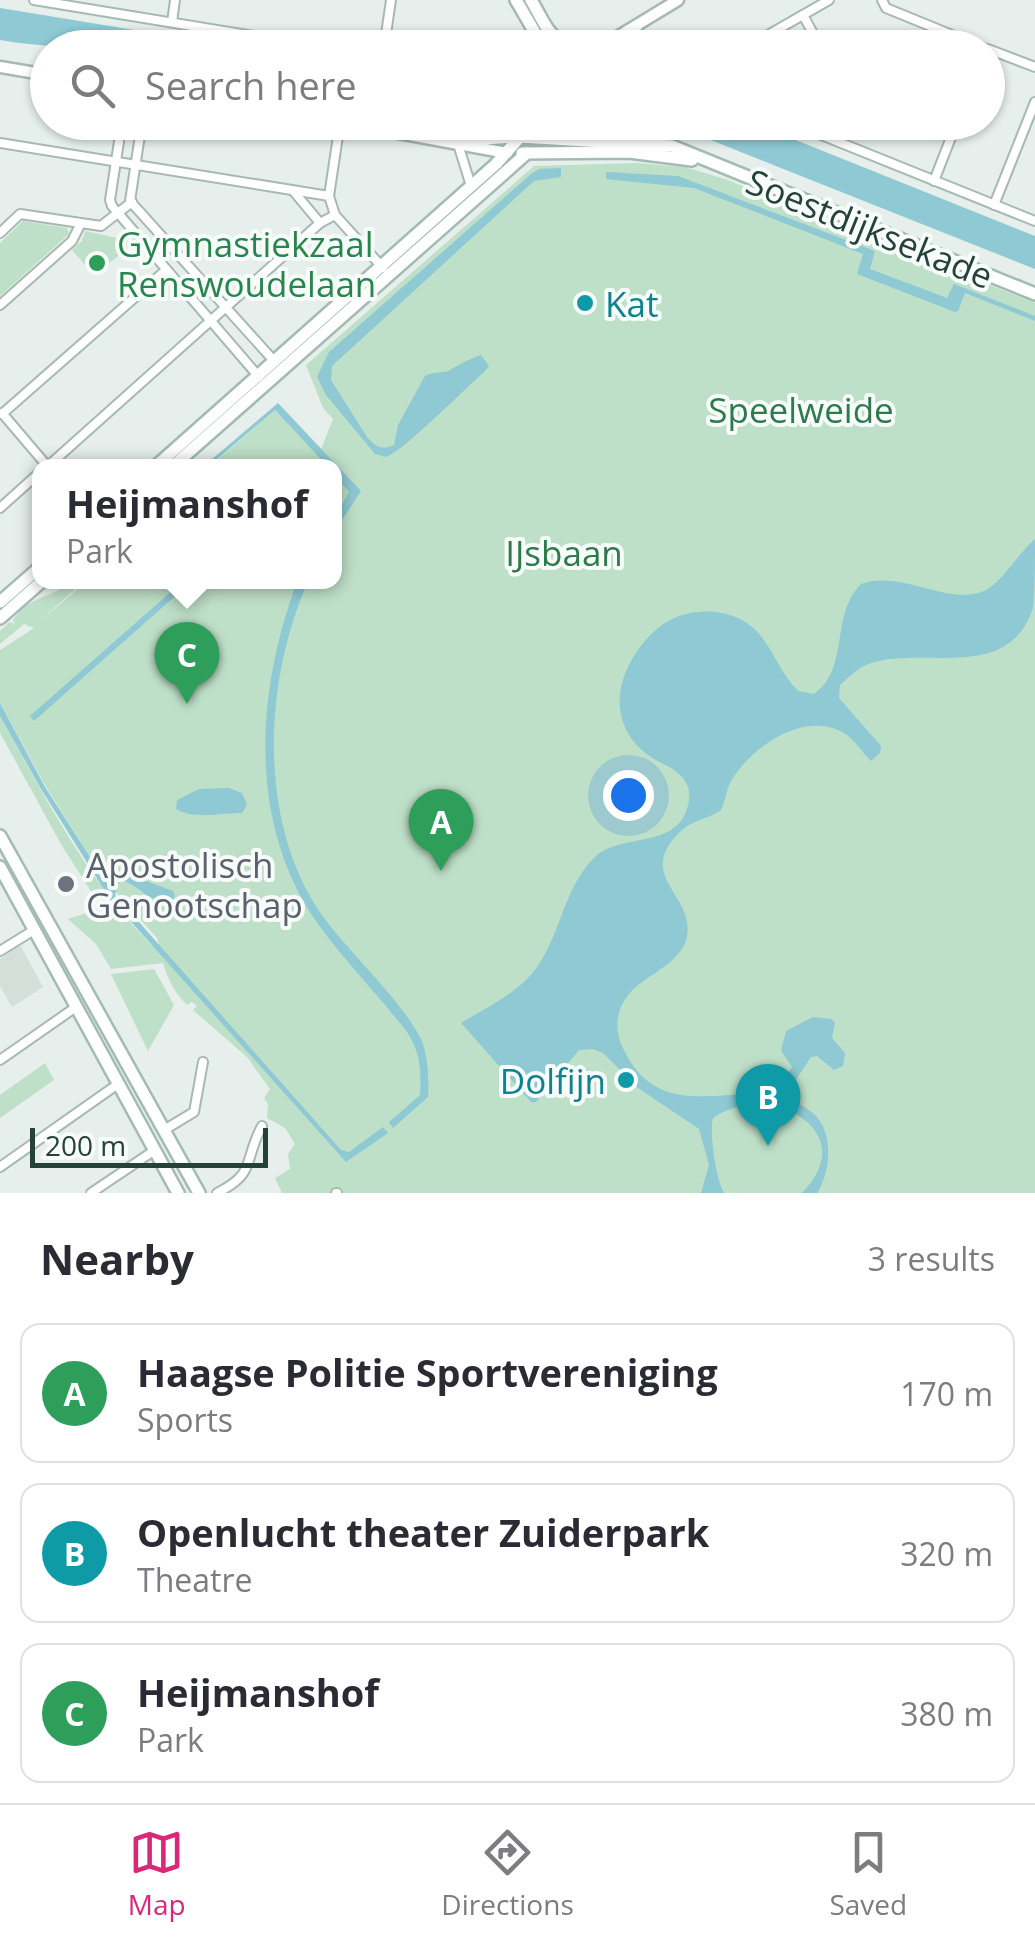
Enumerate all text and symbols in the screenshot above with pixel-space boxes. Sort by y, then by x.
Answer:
search box [30,30,1005,140]
icon: search [65,58,120,113]
text: Search here [145,59,357,111]
street label: Soestdijksekade [740,157,1000,299]
place label: Gymnastiekzaal Renswoudelaan [117,220,376,307]
marker: Gymnastiekzaal Renswoudelaan [86,252,108,274]
place label: Kat [605,280,658,327]
marker: Kat [574,292,596,314]
park label: Speelweide [708,386,894,433]
popup [32,459,342,589]
text: Heijmanshof [66,477,308,529]
text: Park [66,529,133,572]
park label: IJsbaan [505,529,623,576]
pin: C [154,622,220,704]
your location [603,770,654,821]
pin: A [408,788,474,871]
place label: Apostolisch Genootschap [86,841,303,928]
marker: Apostolisch Genootschap [55,873,77,895]
place label: Dolfijn [500,1057,606,1104]
pin: B [736,1064,800,1146]
marker: Dolfijn [615,1069,637,1091]
scale bar [30,1123,268,1168]
text: 200 m [45,1126,126,1164]
text: Nearby [40,1230,194,1287]
text: 3 results [868,1237,995,1280]
text: Haagse Politie Sportvereniging [137,1346,718,1398]
text: A [63,1372,86,1415]
text: 170 m [900,1372,993,1415]
text: Sports [137,1398,233,1441]
text: Openlucht theater Zuiderpark [137,1506,709,1558]
text: B [64,1532,85,1575]
text: 320 m [900,1532,993,1575]
text: Theatre [137,1558,252,1601]
text: Heijmanshof [137,1666,379,1718]
text: C [64,1692,85,1735]
text: 380 m [900,1692,993,1735]
text: Park [137,1718,204,1761]
tab: Map [128,1825,186,1923]
tab: Directions [441,1825,574,1923]
tab: Saved [829,1825,907,1923]

